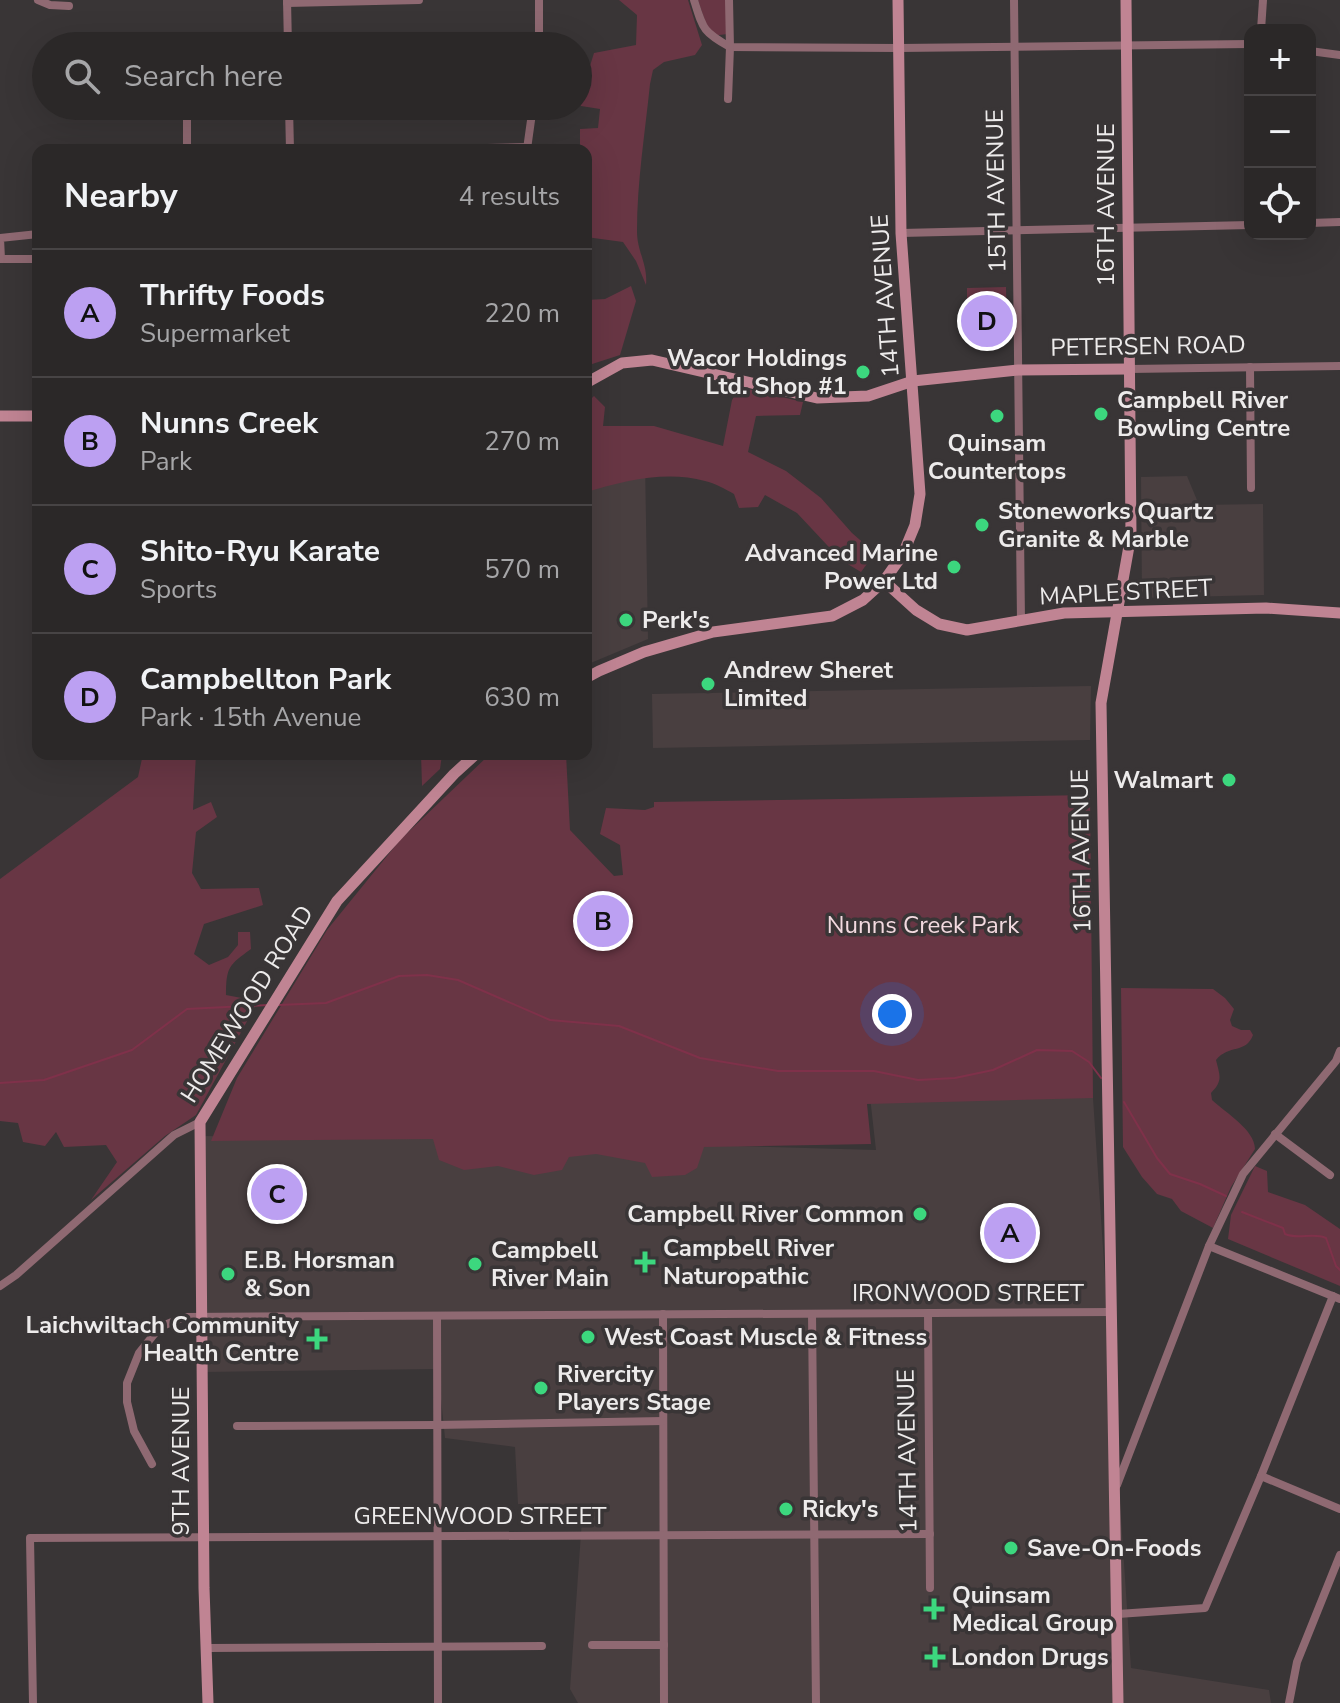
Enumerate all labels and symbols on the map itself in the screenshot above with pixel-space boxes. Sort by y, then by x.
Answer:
street label: 15TH AVENUE [979,109,1013,273]
street label: 16TH AVENUE [1090,123,1122,287]
street label: 14TH AVENUE [863,213,907,379]
pin: D [961,291,1013,351]
street label: PETERSEN ROAD [1050,328,1246,364]
place label: Wacor Holdings Ltd. Shop #1 [667,342,847,402]
marker: Wacor Holdings Ltd. Shop #1 [854,363,872,381]
place label: Campbell River Bowling Centre [1117,384,1290,444]
marker: Campbell River Bowling Centre [1092,405,1110,423]
marker: Quinsam Countertops [988,407,1006,425]
place label: Quinsam Countertops [928,427,1066,487]
place label: Stoneworks Quartz Granite & Marble [998,495,1214,555]
marker: Stoneworks Quartz Granite & Marble [973,516,991,534]
place label: Advanced Marine Power Ltd [745,537,938,597]
marker: Advanced Marine Power Ltd [945,558,963,576]
street label: MAPLE STREET [1039,571,1214,613]
place label: Perk's [642,604,710,636]
marker: Perk's [617,611,635,629]
place label: Andrew Sheret Limited [724,654,894,714]
marker: Andrew Sheret Limited [699,675,717,693]
place label: Walmart [1113,764,1214,796]
street label: 16TH AVENUE [1064,769,1098,933]
marker: Walmart [1220,771,1238,789]
pin: B [577,891,629,951]
street label: HOMEWOOD ROAD [173,899,321,1109]
park label: Nunns Creek Park [827,909,1020,941]
your location [872,994,912,1034]
pin: C [251,1164,303,1224]
place label: Campbell River Common [627,1198,904,1230]
pin: A [984,1203,1036,1263]
marker: Campbell River Common [911,1205,929,1223]
place label: Campbell River Naturopathic [663,1232,835,1292]
place label: Campbell River Main [491,1234,609,1294]
place label: E.B. Horsman & Son [244,1244,395,1304]
marker: Campbell River Naturopathic [634,1251,656,1273]
marker: Campbell River Main [466,1255,484,1273]
marker: E.B. Horsman & Son [219,1265,237,1283]
street label: IRONWOOD STREET [852,1277,1085,1309]
place label: Laichwiltach Community Health Centre [25,1309,299,1369]
place label: West Coast Muscle & Fitness [604,1321,927,1353]
marker: Laichwiltach Community Health Centre [306,1328,328,1350]
marker: West Coast Muscle & Fitness [579,1328,597,1346]
place label: Rivercity Players Stage [557,1358,711,1418]
street label: 14TH AVENUE [890,1369,924,1533]
marker: Rivercity Players Stage [532,1379,550,1397]
street label: 9TH AVENUE [165,1386,197,1536]
place label: Ricky's [802,1493,879,1525]
street label: GREENWOOD STREET [353,1500,607,1532]
marker: Ricky's [777,1500,795,1518]
place label: Save-On-Foods [1027,1532,1201,1564]
marker: Save-On-Foods [1002,1539,1020,1557]
place label: Quinsam Medical Group [952,1579,1114,1639]
marker: Quinsam Medical Group [923,1598,945,1620]
place label: London Drugs [951,1641,1109,1673]
marker: London Drugs [926,1648,944,1666]

